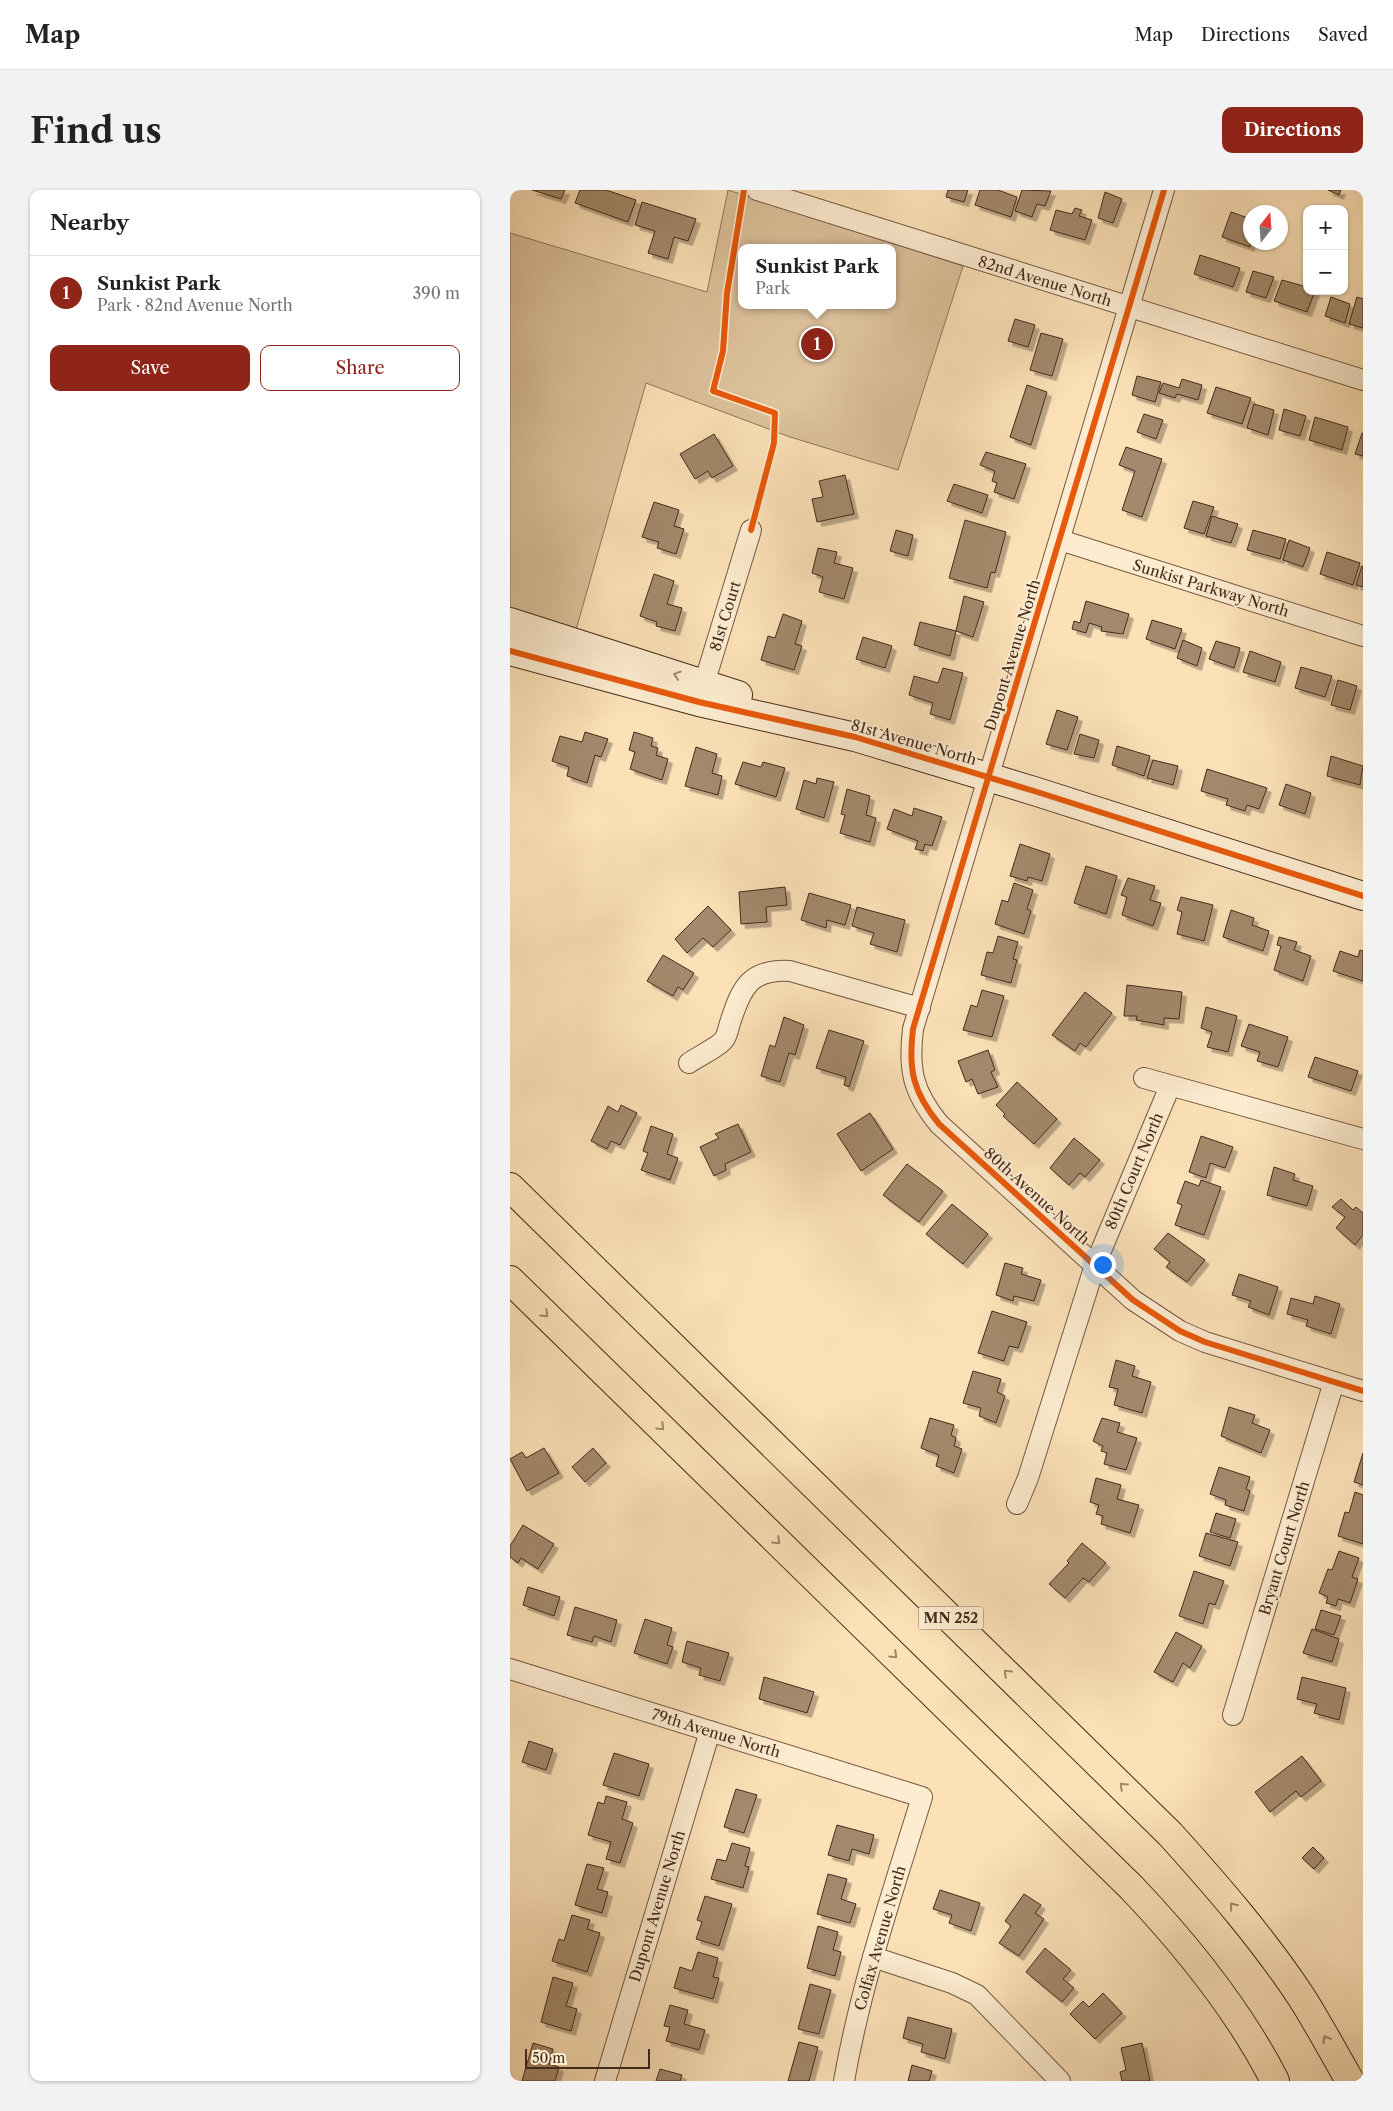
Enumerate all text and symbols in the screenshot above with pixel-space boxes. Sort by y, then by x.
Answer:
text: Map [25,20,80,49]
text: Map [1134,24,1173,46]
text: Directions [1201,24,1290,46]
text: Saved [1318,24,1368,46]
button: Directions [1222,107,1363,153]
text: Find us [30,109,162,152]
north arrow [1243,205,1288,250]
map controls [1303,205,1348,295]
button: + [1303,205,1348,250]
text: Nearby [50,210,129,235]
popup [738,244,896,309]
button: − [1303,250,1348,295]
street label: 82nd Avenue North [976,252,1115,311]
text: Sunkist Park [755,255,879,278]
text: Sunkist Park [97,272,221,295]
text: Park [755,278,790,298]
text: 1 [62,283,70,303]
text: 390 m [413,283,460,303]
text: Park · 82nd Avenue North [97,295,293,315]
pin: 1 [801,325,833,363]
button: Save [50,345,250,391]
button: Share [260,345,460,391]
street label: Sunkist Parkway North [1131,555,1292,621]
street label: Dupont Avenue North [980,576,1044,733]
street label: 81st Court [705,578,745,653]
one-way arrow [673,670,682,680]
street label: 81st Avenue North [849,715,980,769]
street label: 80th Court North [1101,1109,1167,1232]
street label: 80th Avenue North [980,1143,1094,1249]
your location [1090,1252,1116,1278]
one-way arrow [539,1308,548,1317]
one-way arrow [656,1422,665,1431]
street label: Bryant Court North [1255,1478,1314,1617]
one-way arrow [772,1535,781,1544]
road number: MN 252 [918,1606,984,1630]
one-way arrow [888,1649,897,1658]
one-way arrow [1003,1670,1012,1679]
street label: 79th Avenue North [649,1704,783,1762]
one-way arrow [1120,1783,1129,1792]
street label: Dupont Avenue North [625,1827,689,1984]
street label: Colfax Avenue North [850,1863,910,2013]
one-way arrow [1230,1902,1239,1911]
one-way arrow [1323,2035,1333,2044]
scale bar [525,2046,650,2069]
text: 50 m [532,2049,565,2067]

